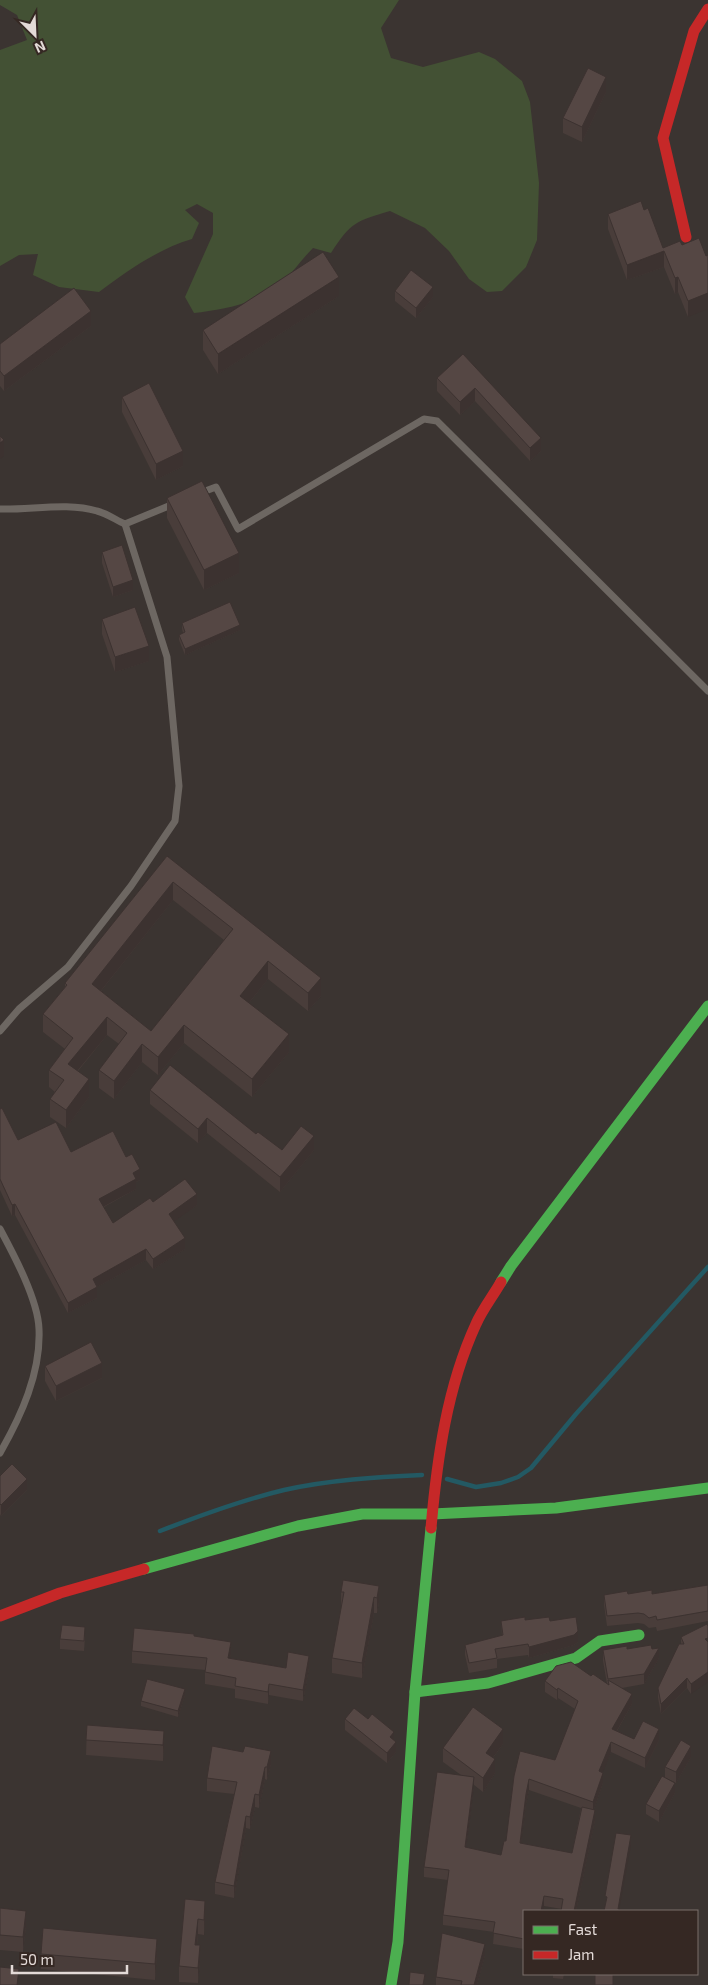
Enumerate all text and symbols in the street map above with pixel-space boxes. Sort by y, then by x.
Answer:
north arrow [10,10,60,60]
text: N [32,38,49,57]
legend [523,1910,698,1975]
text: Fast [568,1920,598,1938]
scale bar [12,1942,128,1974]
text: Jam [568,1945,594,1963]
text: 50 m [20,1950,54,1968]

